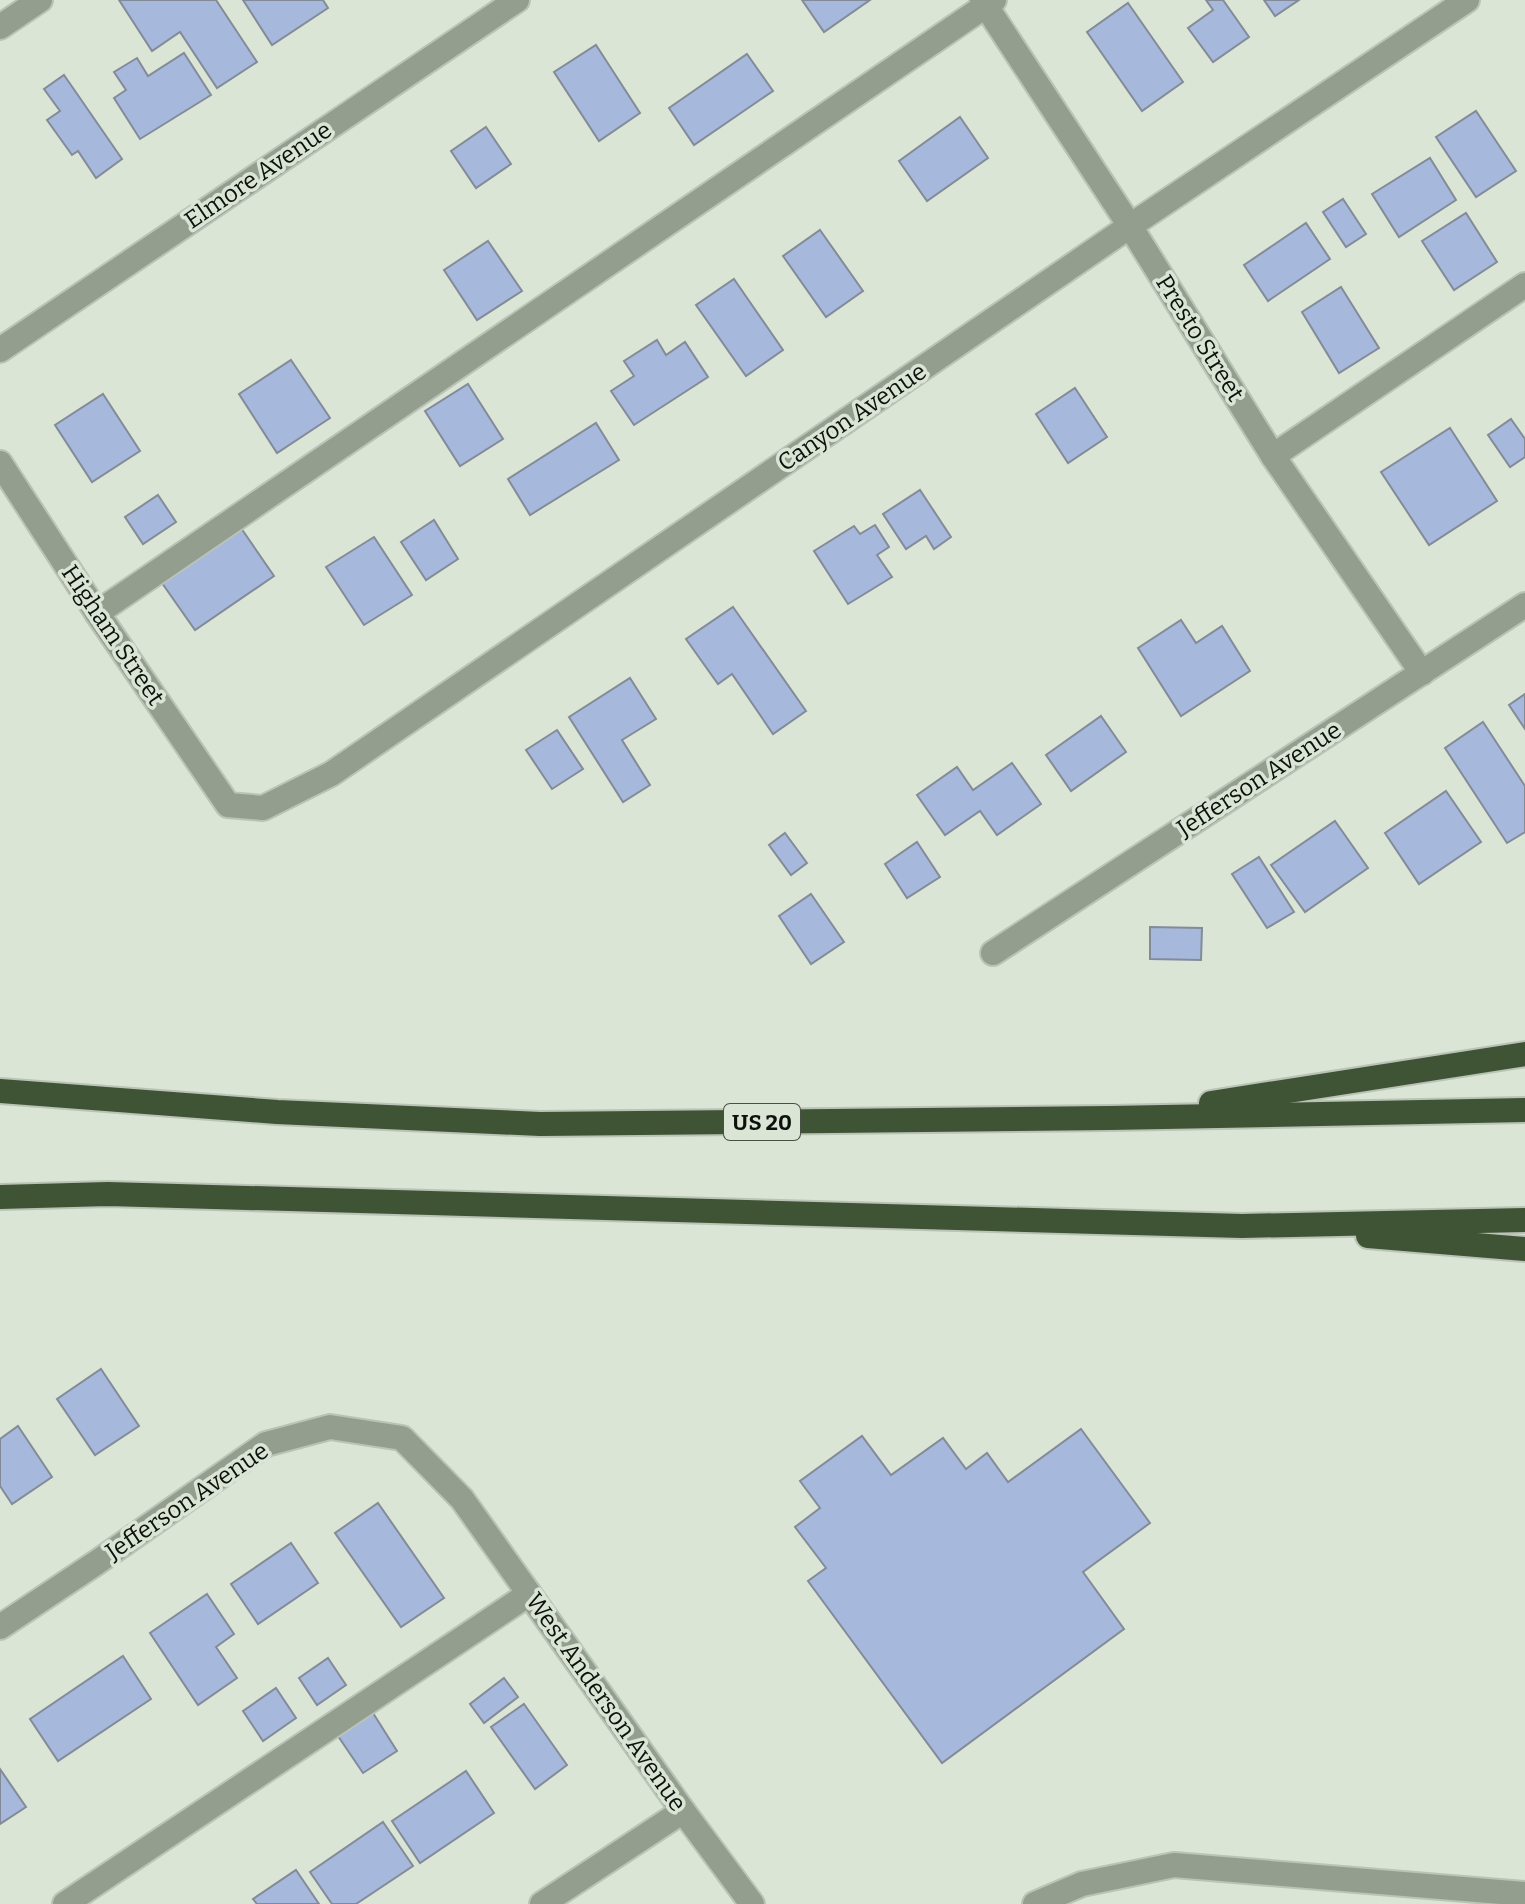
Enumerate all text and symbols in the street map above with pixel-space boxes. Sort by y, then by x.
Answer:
street label: Elmore Avenue [179,116,337,234]
street label: Presto Street [1150,270,1250,406]
street label: Canyon Avenue [772,357,932,477]
street label: Higham Street [56,560,170,711]
street label: Jefferson Avenue [1171,716,1346,843]
road number: US 20 [724,1104,800,1140]
street label: Jefferson Avenue [100,1436,274,1566]
street label: West Anderson Avenue [520,1588,692,1816]

